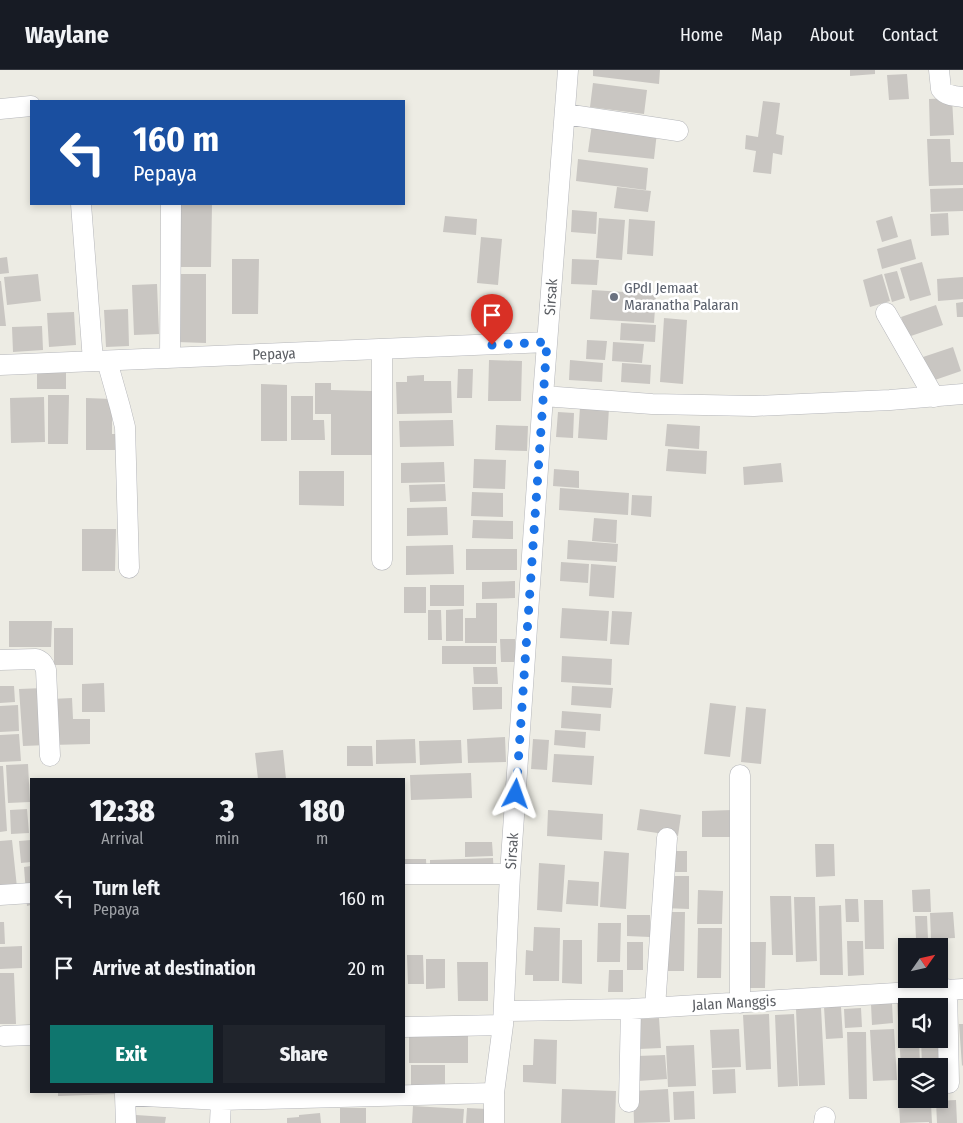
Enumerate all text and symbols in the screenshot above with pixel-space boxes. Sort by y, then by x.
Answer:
text: Waylane [25,21,109,49]
text: Home [680,24,723,46]
text: Map [751,24,782,46]
text: About [810,24,854,46]
text: Contact [882,24,938,46]
text: 160 m [133,118,219,160]
icon: left [50,120,115,185]
text: Pepaya [133,160,197,187]
street label: Sirsak [541,278,561,316]
place label: GPdI Jemaat Maranatha Palaran [624,279,739,314]
marker: GPdI Jemaat Maranatha Palaran [608,291,620,303]
pin [471,294,513,345]
icon: arrive [478,301,506,329]
street label: Pepaya [252,344,296,364]
position arrow [489,767,541,819]
text: 12:38 [90,793,155,829]
text: 3 [220,793,234,829]
text: 180 [299,793,345,829]
text: Arrival [101,829,144,848]
text: min [215,829,240,848]
text: m [316,829,328,848]
street label: Sirsak [502,832,522,870]
text: Turn left [93,877,160,900]
icon: left [50,884,78,912]
text: 160 m [339,887,385,910]
text: Pepaya [93,900,140,919]
north arrow [898,938,948,988]
map controls [898,938,948,1108]
icon: arrive [50,954,78,982]
text: Arrive at destination [93,957,256,980]
text: 20 m [348,957,385,980]
street label: Jalan Manggis [692,992,776,1014]
button: sound [898,998,948,1048]
button: Exit [50,1025,213,1083]
button: Share [223,1025,385,1083]
button: layers [898,1058,948,1108]

